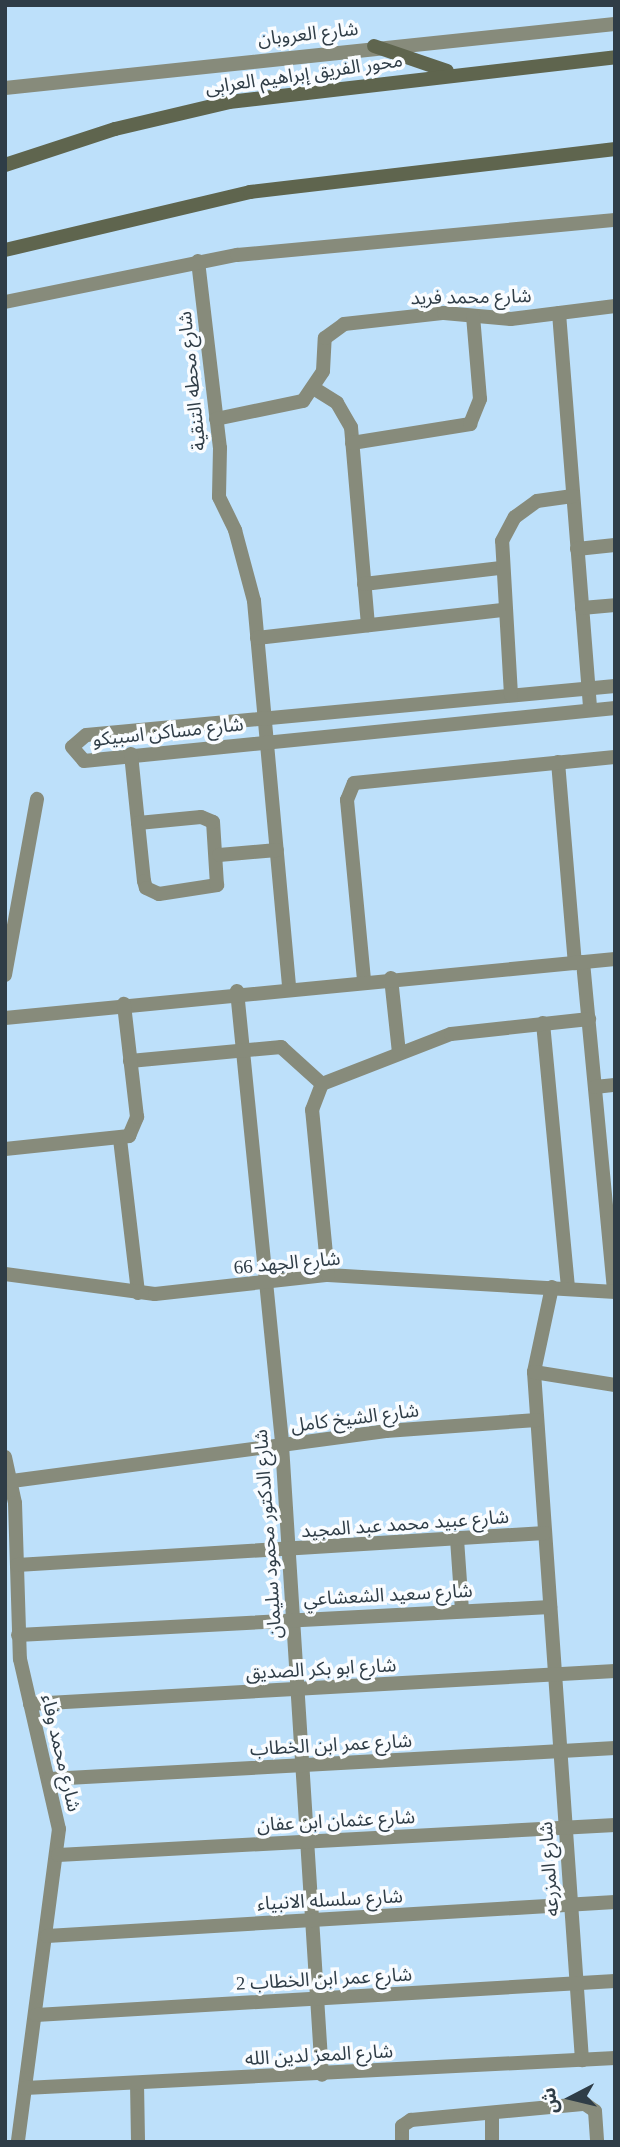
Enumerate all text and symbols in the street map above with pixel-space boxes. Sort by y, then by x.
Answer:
street label: شارع العروبان [257,17,359,51]
street label: محور الفريق إبراهيم العرابى [204,49,404,99]
street label: شارع محمد فريد [410,285,532,309]
street label: شارع محطه التنقية [173,310,211,452]
street label: شارع مساكن اسبيكو [91,713,245,751]
street label: شارع الجهد 66 [233,1247,341,1279]
street label: شارع الشيخ كامل [290,1399,420,1437]
street label: شارع الدكتور محمود سليمان [249,1428,287,1640]
street label: شارع عبيد محمد عبد المجيد [300,1505,510,1543]
street label: شارع سعيد الشعشاعي [303,1579,473,1611]
street label: شارع ابو بكر الصديق [245,1654,397,1684]
street label: شارع محمد وفاء [36,1692,86,1814]
street label: شارع عمر ابن الخطاب [249,1729,413,1761]
street label: شارع عثمان ابن عفان [256,1805,416,1837]
street label: شارع المزرعه [534,1821,564,1917]
street label: شارع سلسله الانبياء [257,1885,403,1915]
street label: شارع عمر ابن الخطاب 2 [235,1963,413,1995]
street label: شارع المعز لدين الله [244,2040,394,2070]
north arrow [536,2063,606,2133]
text: ش [538,2086,562,2115]

